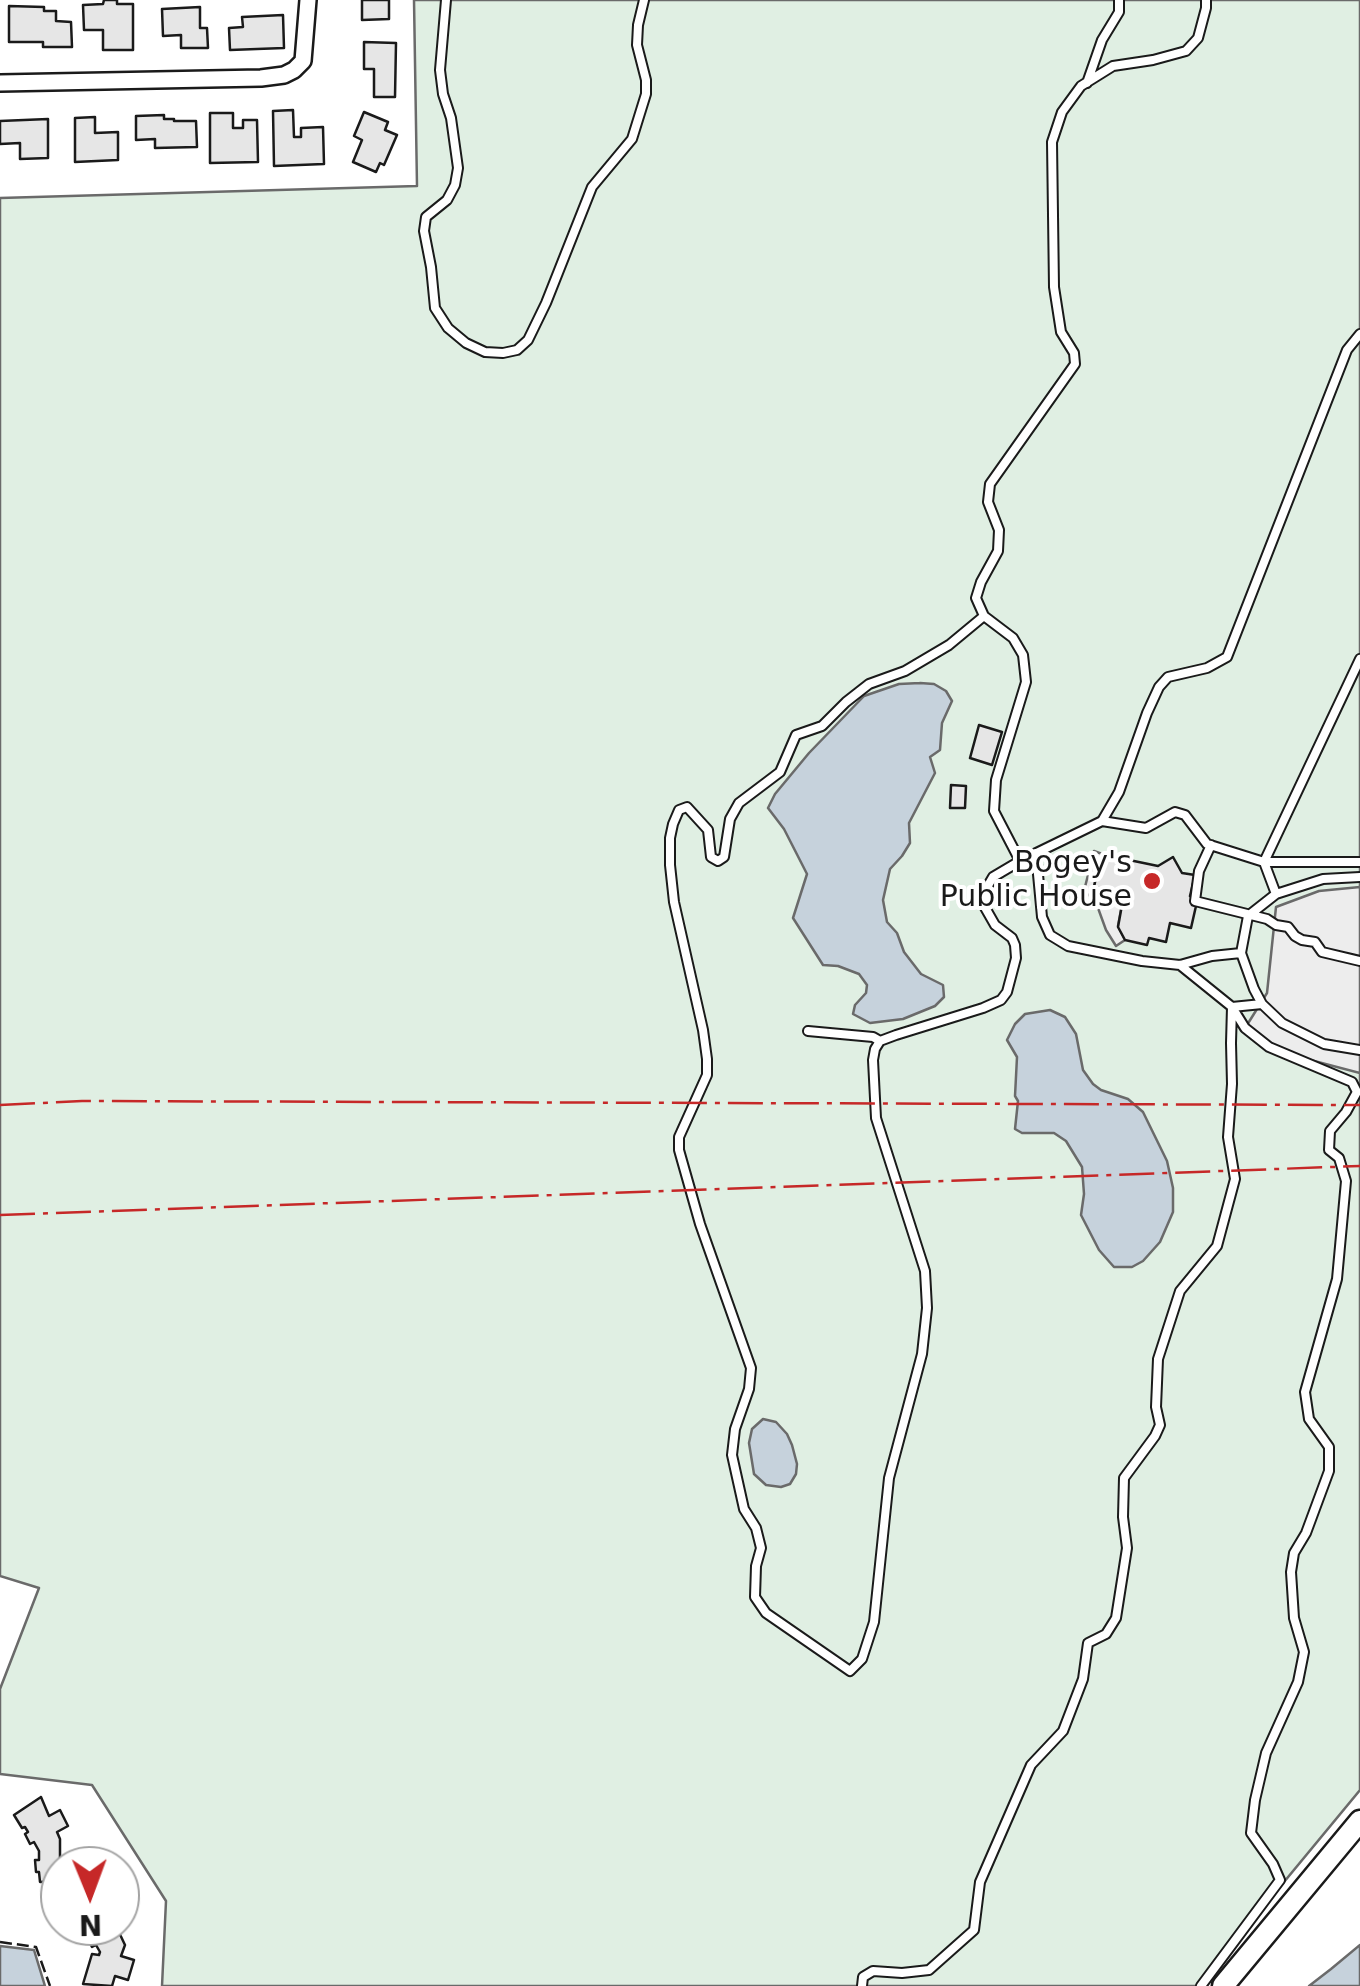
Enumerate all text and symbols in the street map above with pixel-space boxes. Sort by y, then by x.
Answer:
place label: Bogey's Public House [940,846,1132,916]
marker: Bogey's Public House [1141,870,1163,892]
north arrow [40,1846,140,1946]
text: N [78,1908,103,1941]

